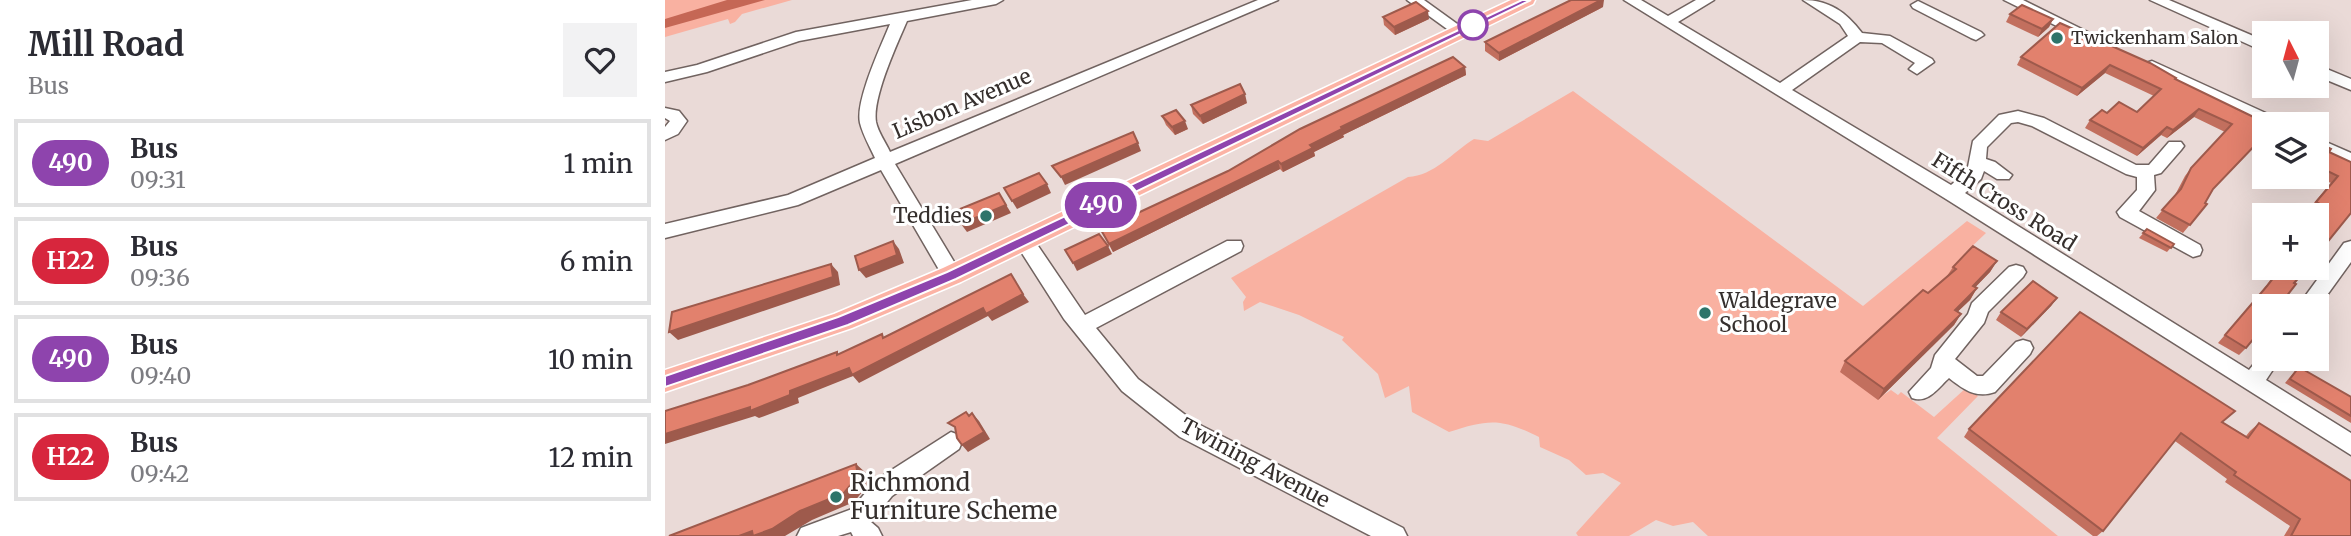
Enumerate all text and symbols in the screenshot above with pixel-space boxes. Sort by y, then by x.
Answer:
unlabelled marker [1458,10,1488,40]
north arrow [2252,21,2329,98]
map controls [2252,21,2329,371]
button: heart [563,23,637,97]
text: Mill Road [28,24,184,65]
place label: Twickenham Salon [2071,26,2239,49]
marker: Twickenham Salon [2049,30,2065,46]
street label: Lisbon Avenue [889,62,1035,145]
text: Bus [28,71,69,100]
button: layers [2252,112,2329,189]
text: Bus [130,132,178,165]
street label: Fifth Cross Road [1927,146,2082,257]
text: 490 [48,147,93,178]
text: 1 min [564,147,633,180]
text: 09:31 [130,165,186,194]
line badge: 490 [1061,182,1141,228]
text: 490 [1079,189,1123,220]
place label: Teddies [893,202,972,229]
button: + [2252,203,2329,280]
marker: Teddies [978,208,994,224]
text: Bus [130,230,178,263]
text: H22 [47,245,94,276]
text: 6 min [560,245,633,278]
text: 09:36 [130,263,190,292]
place label: Waldegrave School [1718,287,1837,338]
button: − [2252,294,2329,371]
marker: Waldegrave School [1697,305,1713,321]
text: Bus [130,328,178,361]
text: 490 [48,343,93,374]
text: 10 min [548,343,633,376]
text: 09:40 [130,361,191,390]
street label: Twining Avenue [1176,412,1335,513]
text: Bus [130,426,178,459]
text: H22 [47,441,94,472]
text: 12 min [549,441,633,474]
text: 09:42 [130,459,189,488]
place label: Richmond Furniture Scheme [850,467,1057,526]
marker: Richmond Furniture Scheme [828,489,844,505]

